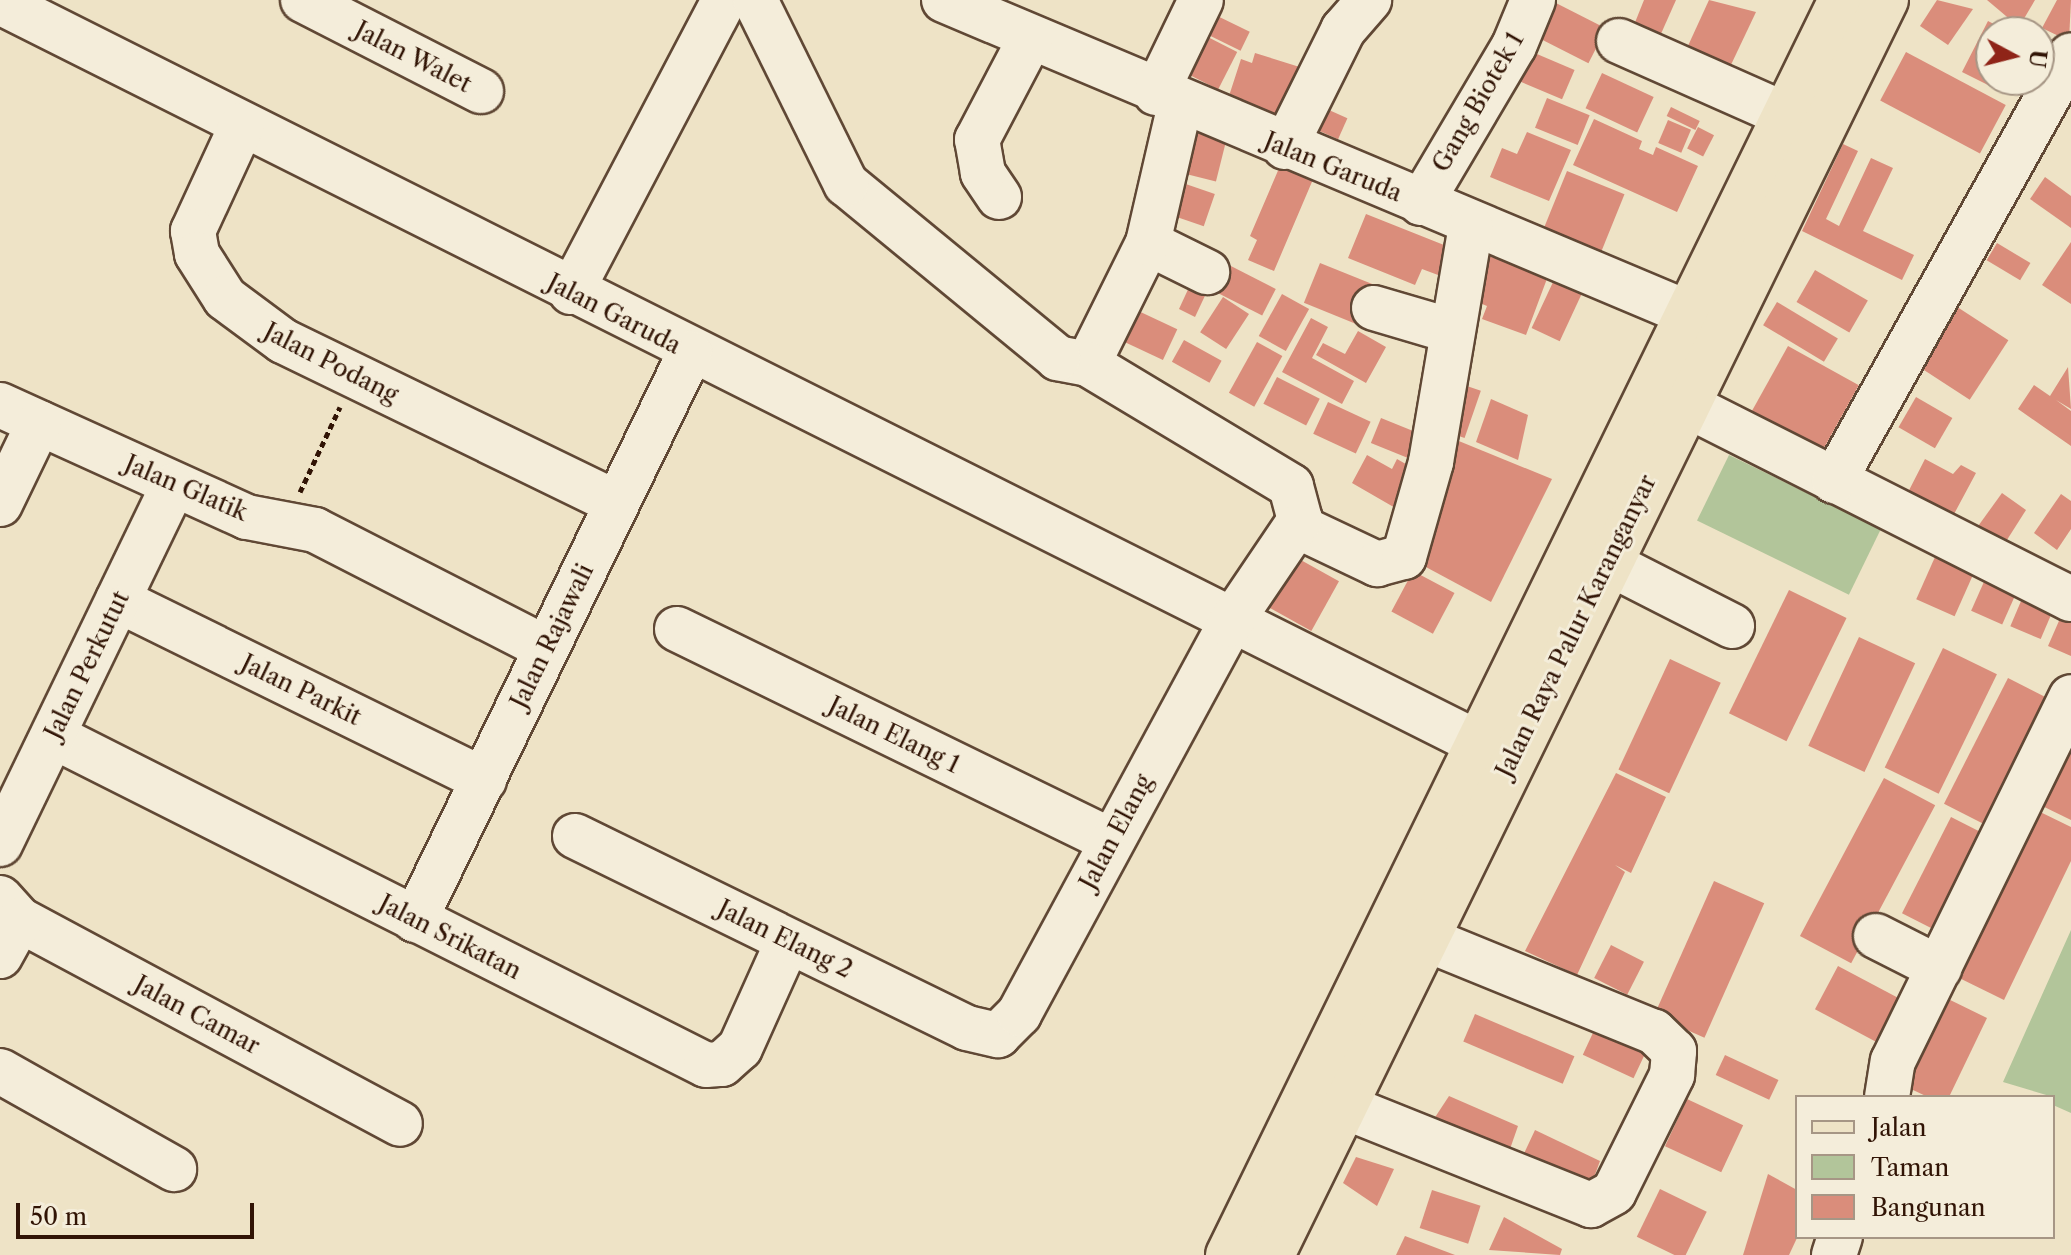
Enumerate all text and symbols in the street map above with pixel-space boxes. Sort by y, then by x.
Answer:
street label: Jalan Walet [349,15,477,99]
north arrow [1975,16,2055,96]
street label: Gang Biotek 1 [1426,27,1530,177]
text: U [2023,48,2052,69]
street label: Jalan Garuda [1260,126,1406,208]
street label: Jalan Garuda [542,268,686,360]
street label: Jalan Podang [259,317,403,409]
street label: Jalan Glatik [120,449,252,527]
street label: Jalan Raya Palur Karanganyar [1490,470,1662,782]
street label: Jalan Rajawali [505,559,599,713]
street label: Jalan Perkutut [39,586,135,744]
street label: Jalan Parkit [236,649,366,731]
street label: Jalan Elang 1 [824,691,964,779]
street label: Jalan Elang [1074,770,1158,894]
street label: Jalan Srikatan [374,889,526,985]
street label: Jalan Elang 2 [713,894,857,984]
street label: Jalan Camar [129,970,265,1060]
legend [1795,1095,2055,1239]
text: Jalan [1871,1113,1927,1142]
text: Taman [1871,1153,1949,1182]
scale bar [20,1187,258,1237]
text: Bangunan [1871,1193,1986,1222]
text: 50 m [30,1202,87,1231]

